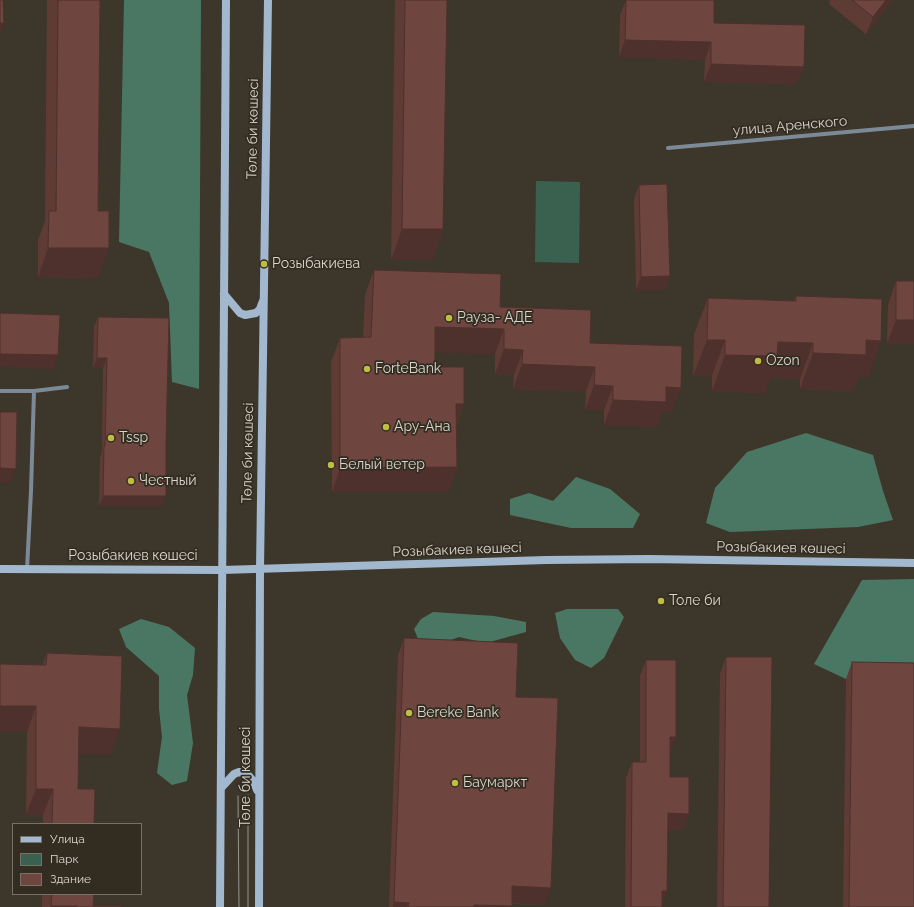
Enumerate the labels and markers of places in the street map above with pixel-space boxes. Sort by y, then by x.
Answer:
place label: Розыбакиева [272,256,360,272]
marker: Розыбакиева [259,259,269,269]
place label: Рауза- АДЕ [457,310,533,326]
marker: Рауза- АДЕ [444,313,454,323]
place label: Ozon [766,353,800,369]
marker: Ozon [753,356,763,366]
place label: ForteBank [375,361,441,377]
marker: ForteBank [362,364,372,374]
place label: Ару-Ана [394,419,450,435]
marker: Ару-Ана [381,422,391,432]
place label: Tssp [119,430,148,446]
marker: Tssp [106,433,116,443]
place label: Белый ветер [339,457,425,473]
marker: Белый ветер [326,460,336,470]
place label: Честный [139,473,197,489]
marker: Честный [126,476,136,486]
place label: Толе би [669,593,721,609]
marker: Толе би [656,596,666,606]
place label: Bereke Bank [417,705,499,721]
marker: Bereke Bank [404,708,414,718]
place label: Баумаркт [463,775,527,791]
marker: Баумаркт [450,778,460,788]

